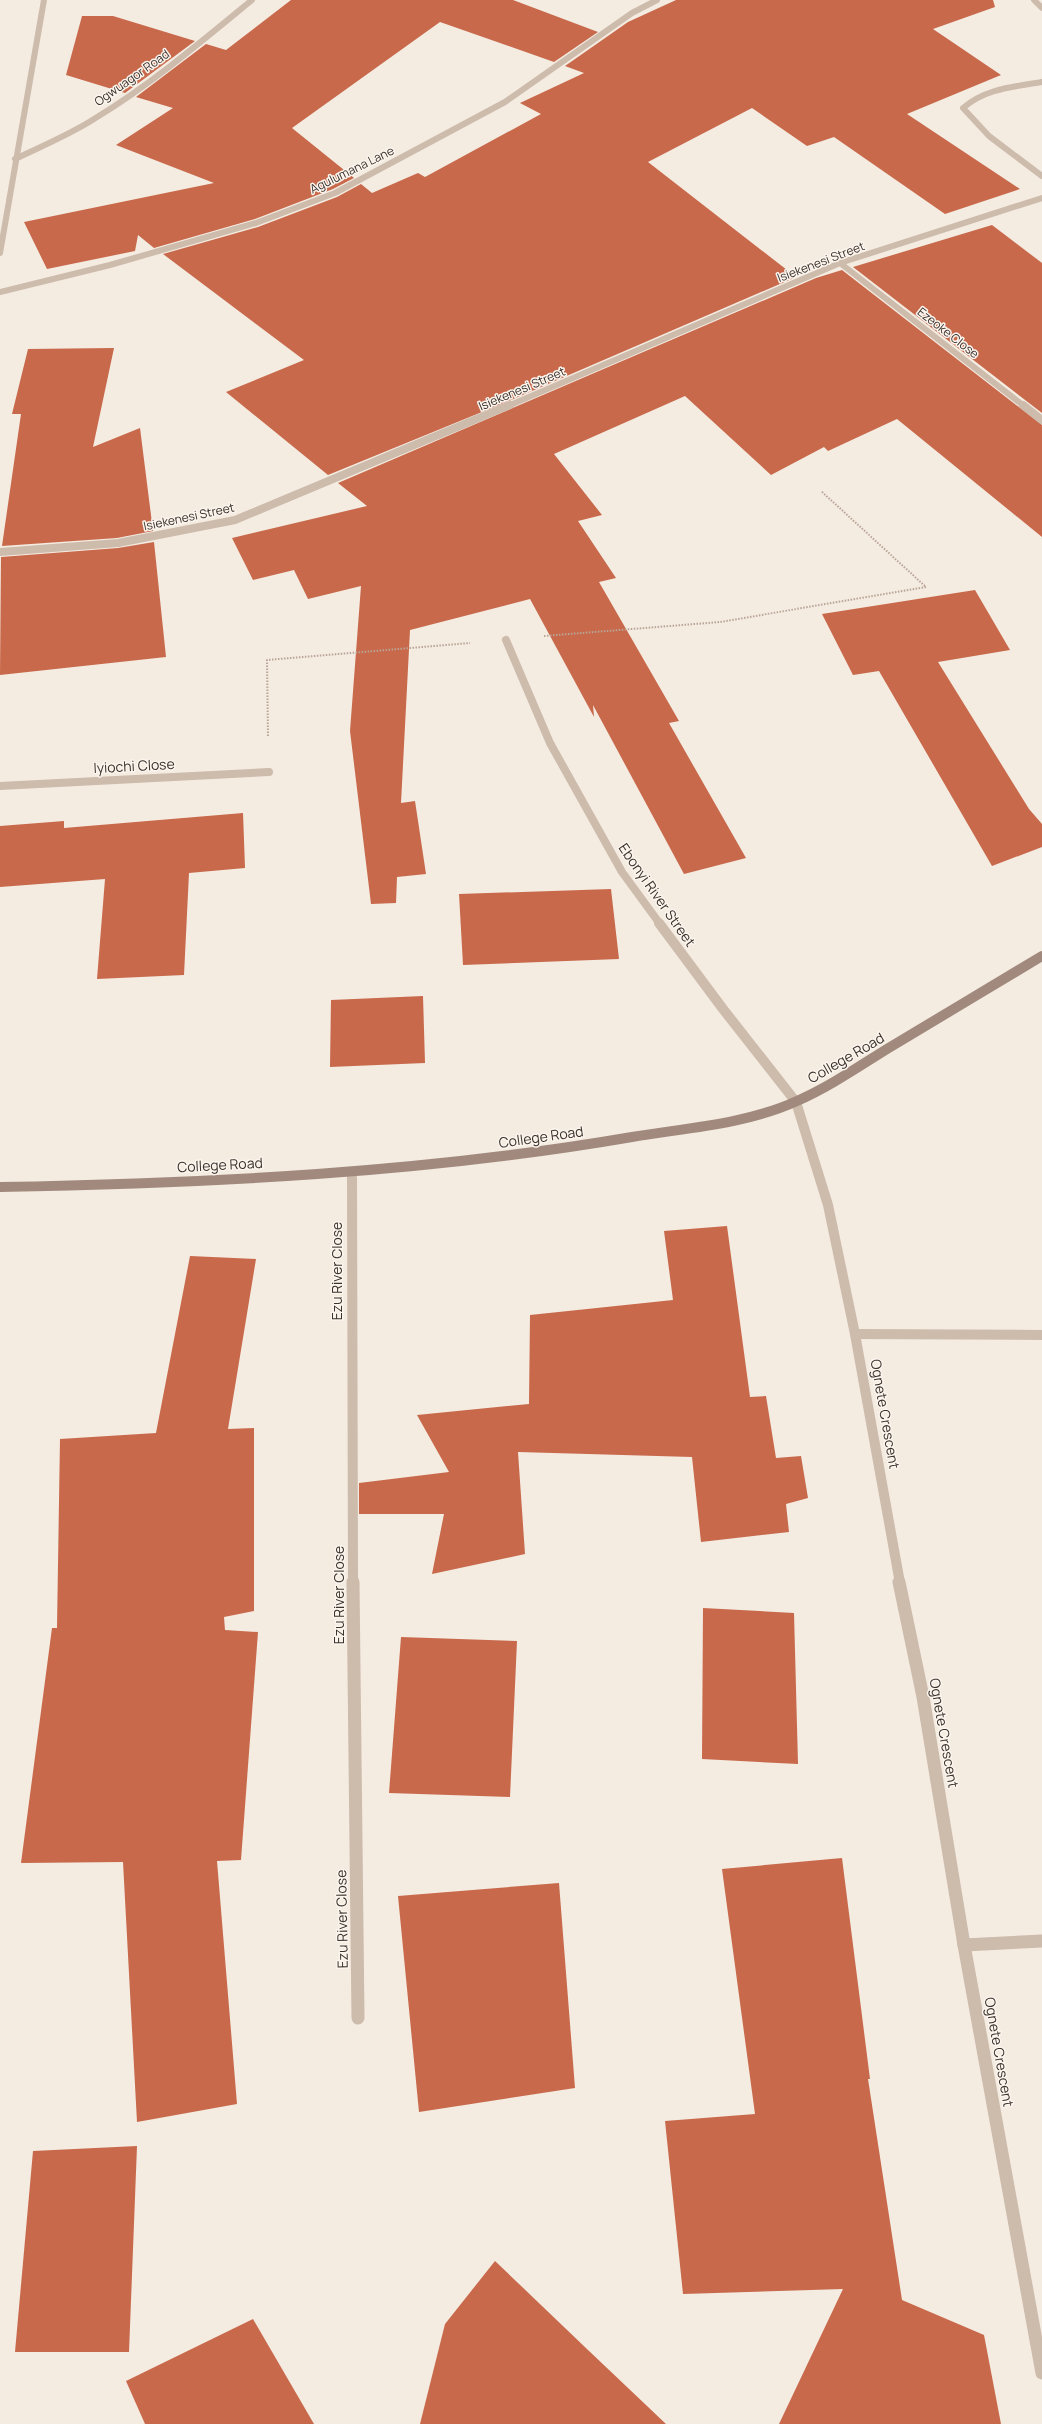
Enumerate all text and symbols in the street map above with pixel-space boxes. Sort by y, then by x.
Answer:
street label: Ogwuagor Road [91,45,173,110]
street label: Agulumana Lane [307,142,397,197]
street label: Isiekenesi Street [775,237,867,286]
street label: Ezeoke Close [914,303,983,362]
street label: Isiekenesi Street [476,363,568,414]
street label: Isiekenesi Street [142,499,236,534]
street label: Iyiochi Close [93,754,175,777]
street label: Ebonyi River Street [615,839,700,950]
street label: College Road [804,1028,888,1087]
street label: College Road [497,1121,585,1152]
street label: College Road [177,1153,263,1176]
street label: Ezu River Close [327,1222,346,1320]
street label: Ognete Crescent [866,1358,905,1471]
street label: Ezu River Close [329,1546,348,1644]
street label: Ognete Crescent [925,1677,964,1790]
street label: Ezu River Close [331,1870,352,1968]
street label: Ognete Crescent [980,1996,1019,2109]

